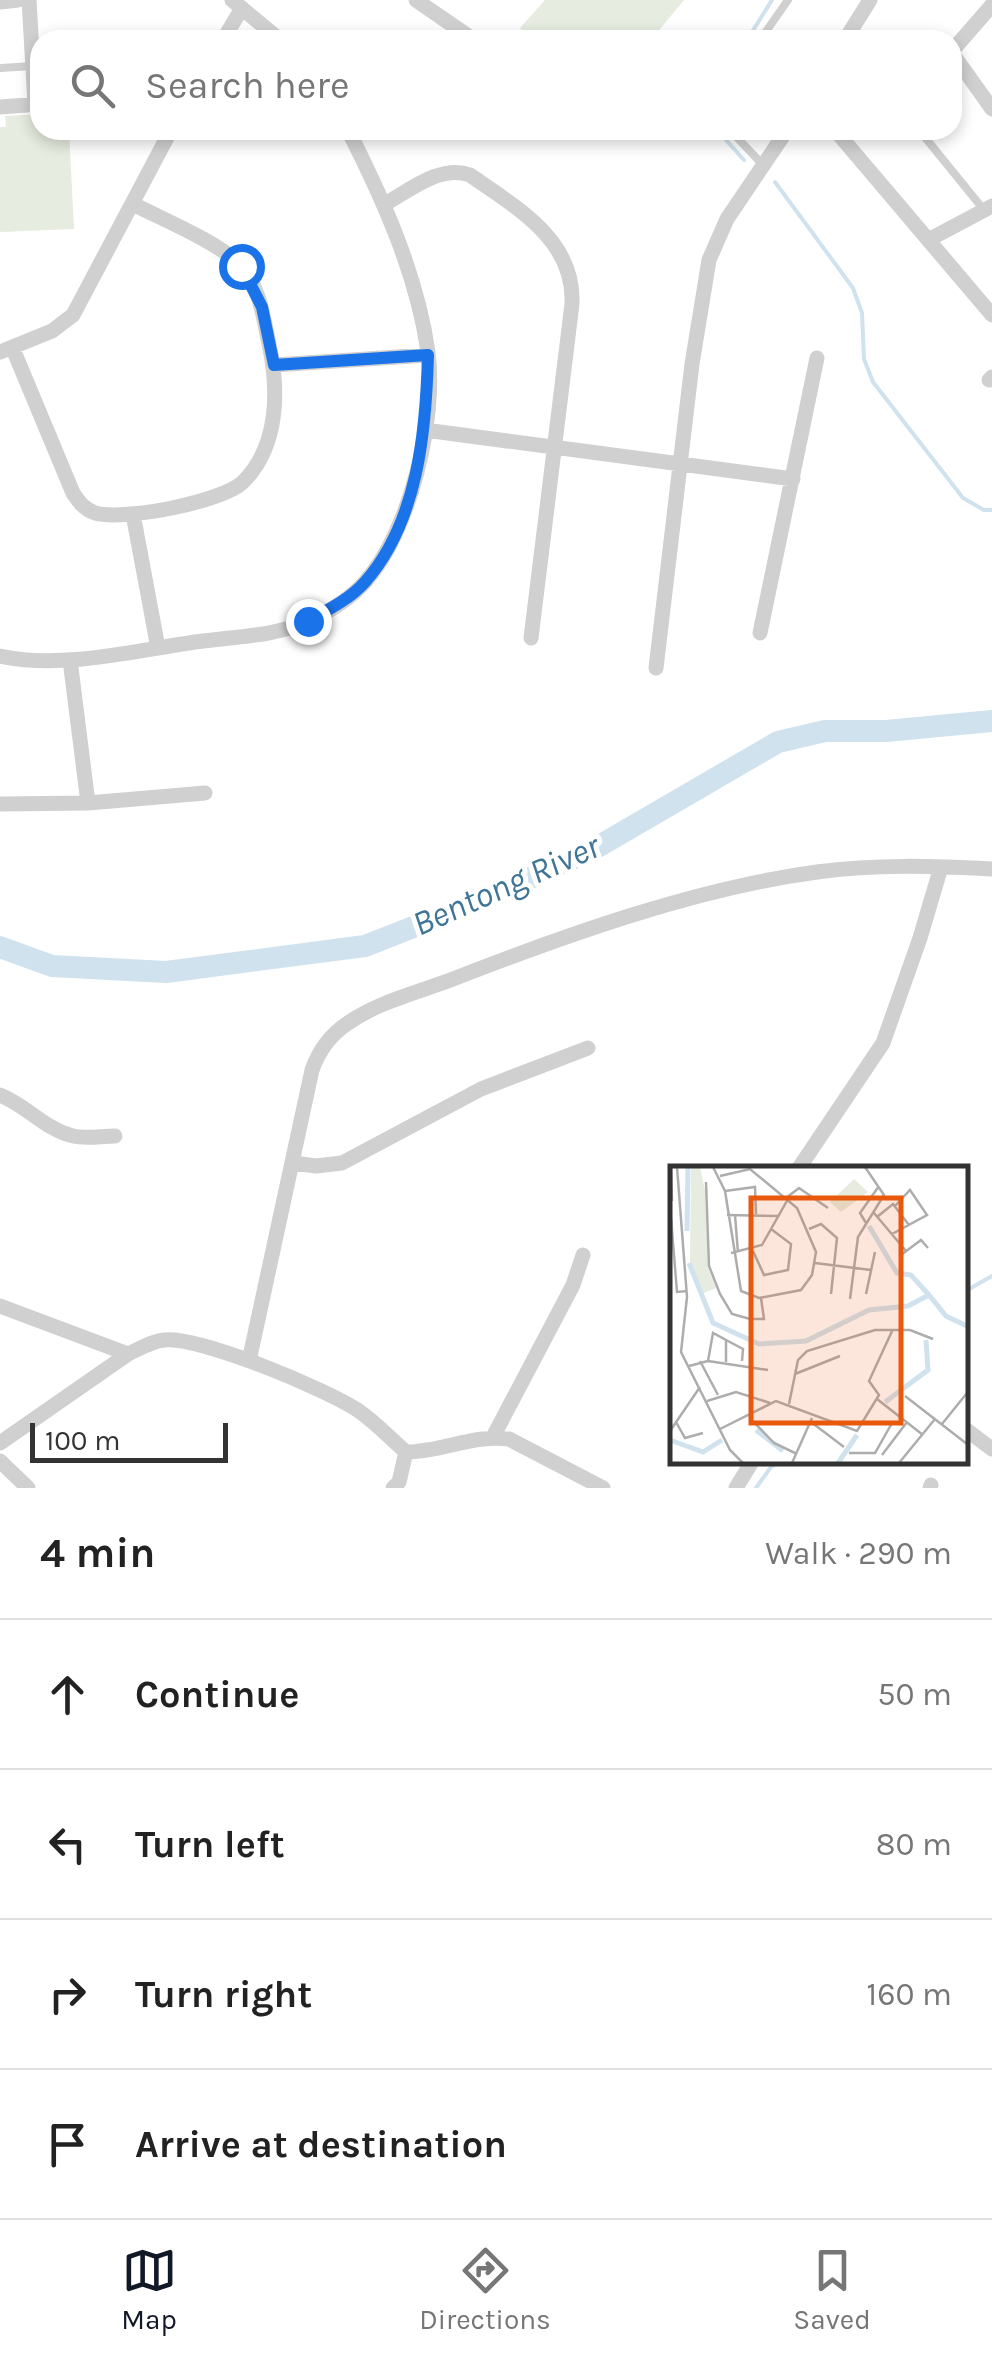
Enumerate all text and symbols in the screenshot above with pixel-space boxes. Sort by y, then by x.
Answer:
search box [30,30,962,140]
icon: search [65,58,120,113]
text: Search here [145,63,349,108]
route start [219,244,265,290]
route end [286,599,332,645]
water label: Bentong River [406,825,607,945]
inset map [670,1166,967,1463]
scale bar [30,1418,228,1462]
text: 100 m [45,1424,120,1457]
text: 4 min [40,1528,155,1578]
text: Walk · 290 m [765,1535,952,1572]
icon: ahead [40,1667,95,1722]
text: Continue [135,1672,299,1717]
text: 50 m [877,1676,952,1713]
icon: left [40,1817,95,1872]
text: Turn left [135,1822,285,1867]
text: 80 m [876,1826,952,1863]
icon: right [40,1967,95,2022]
text: Turn right [135,1972,312,2017]
text: 160 m [867,1976,952,2013]
icon: arrive [40,2117,95,2172]
text: Arrive at destination [135,2122,507,2167]
tab: Map [121,2243,177,2336]
tab: Directions [419,2243,551,2336]
tab: Saved [793,2243,871,2336]

